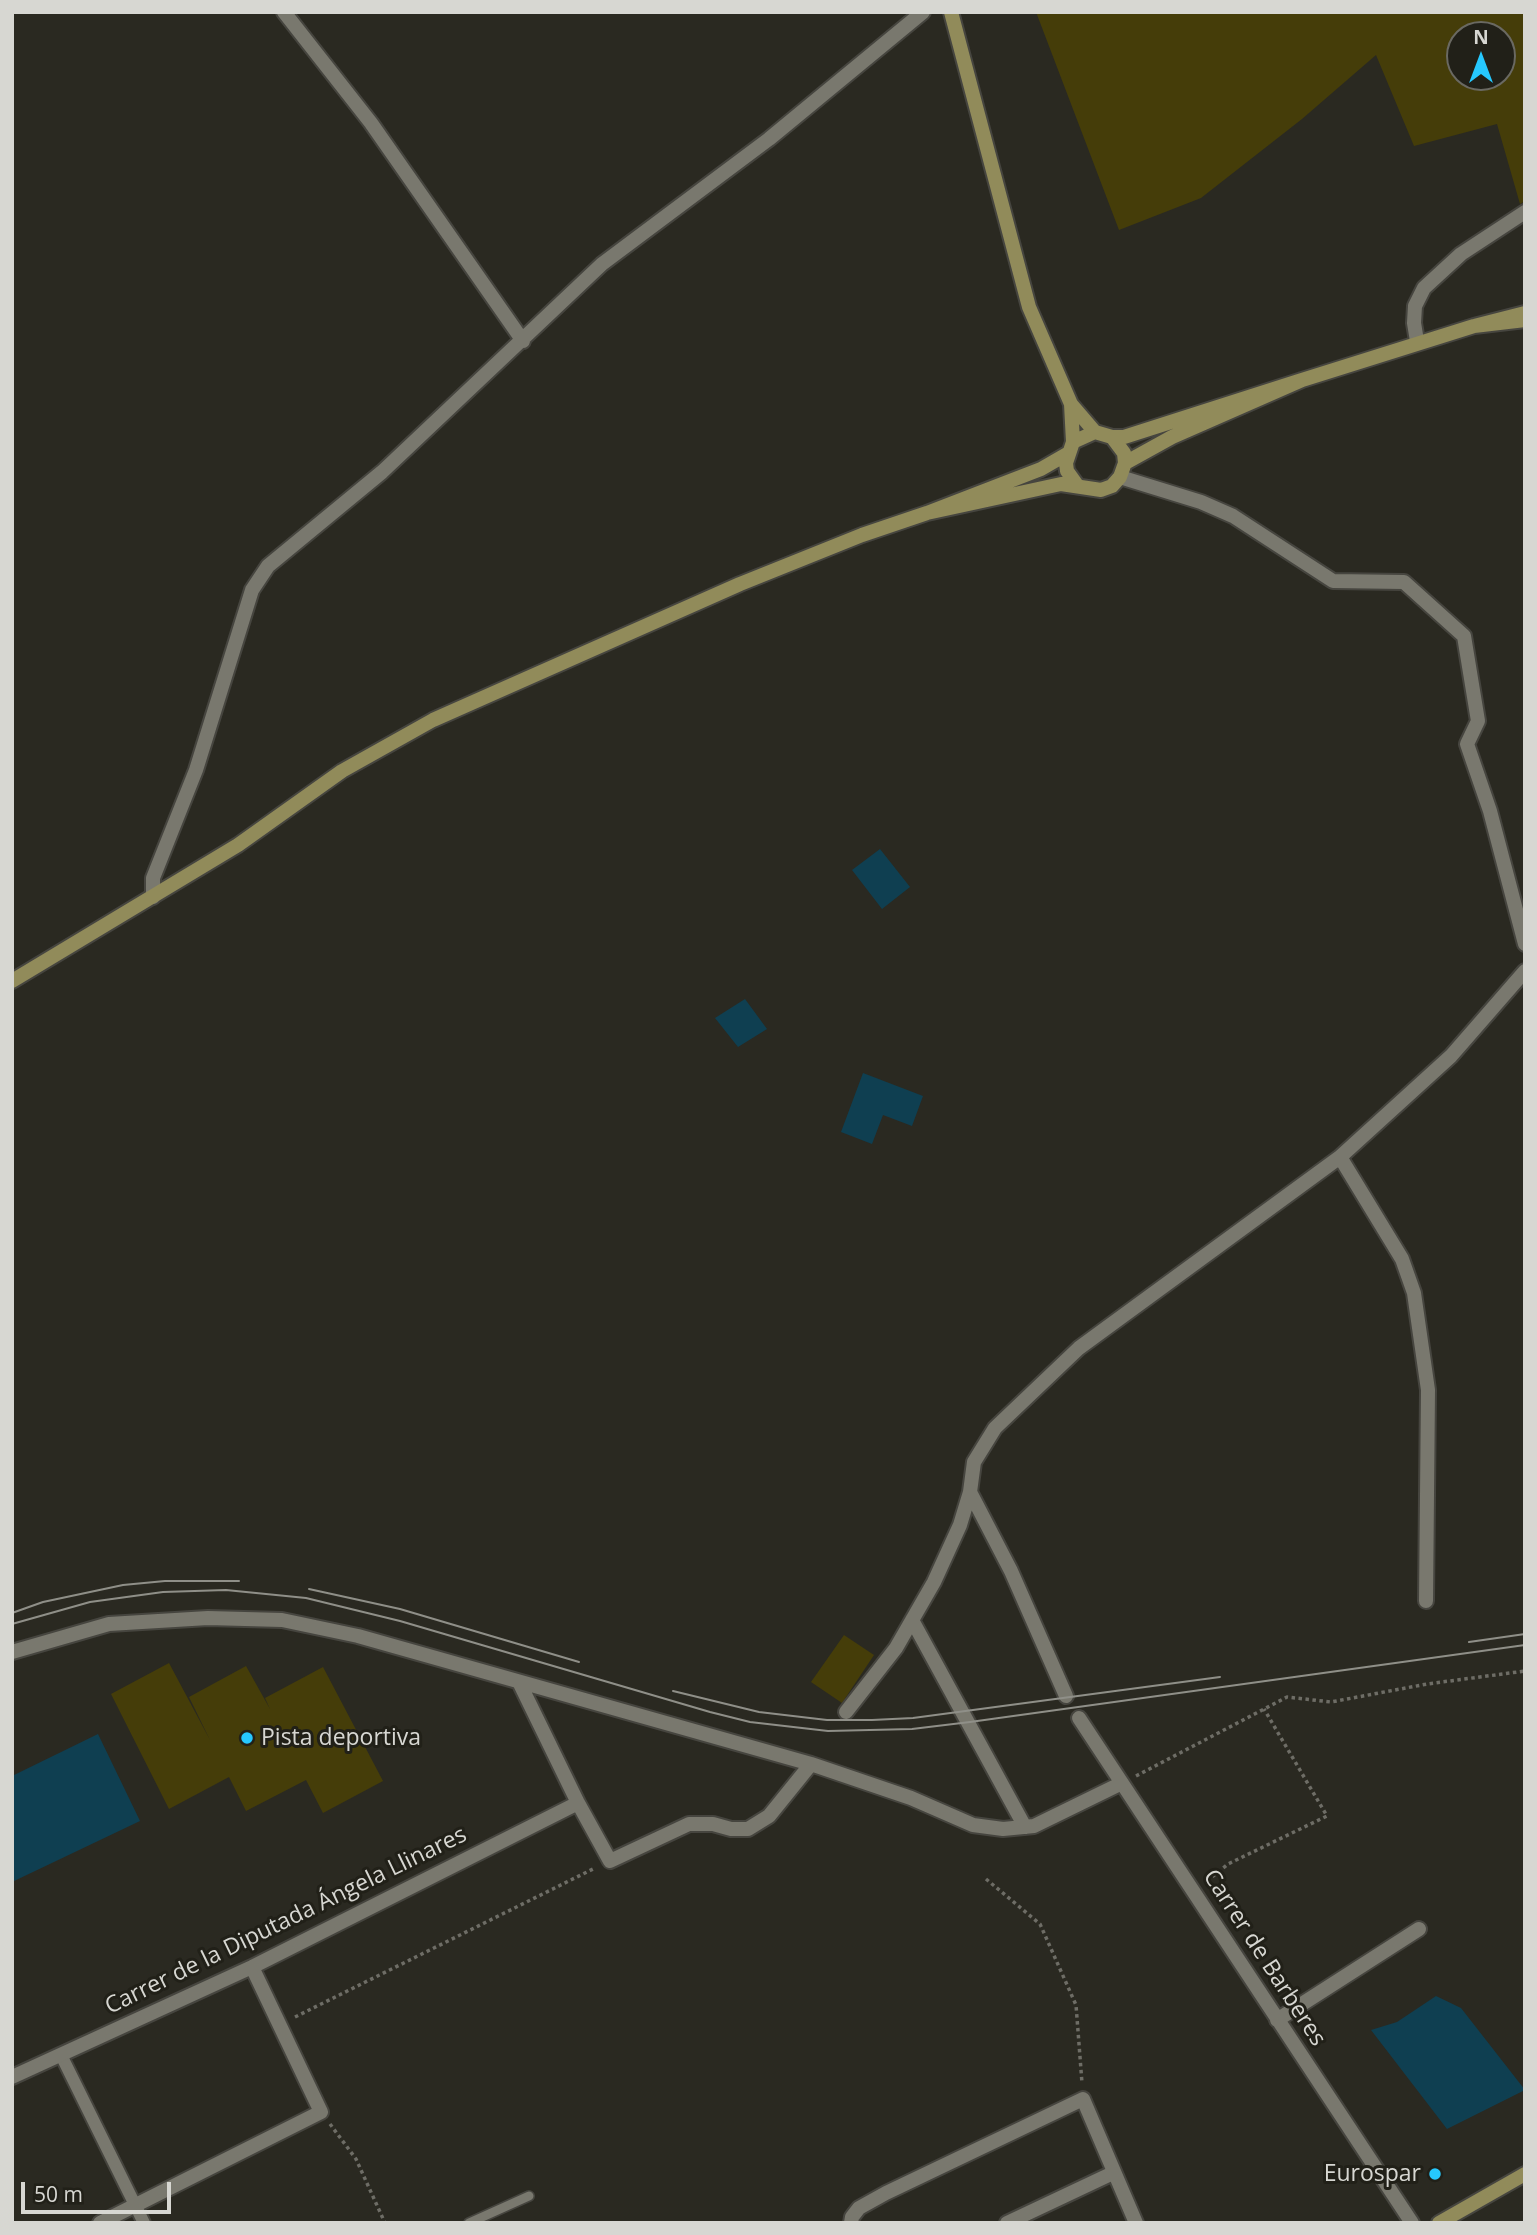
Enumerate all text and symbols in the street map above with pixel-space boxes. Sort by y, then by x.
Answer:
north arrow [1446,21,1516,91]
text: N [1473,24,1489,50]
place label: Pista deportiva [261,1724,421,1752]
marker: Pista deportiva [239,1730,255,1746]
street label: Carrer de la Diputada Ángela Llinares [101,1821,471,2021]
street label: Carrer de Barberes [1197,1865,1331,2051]
place label: Eurospar [1324,2160,1421,2188]
marker: Eurospar [1427,2166,1443,2182]
scale bar [24,2168,175,2212]
text: 50 m [34,2180,83,2208]

